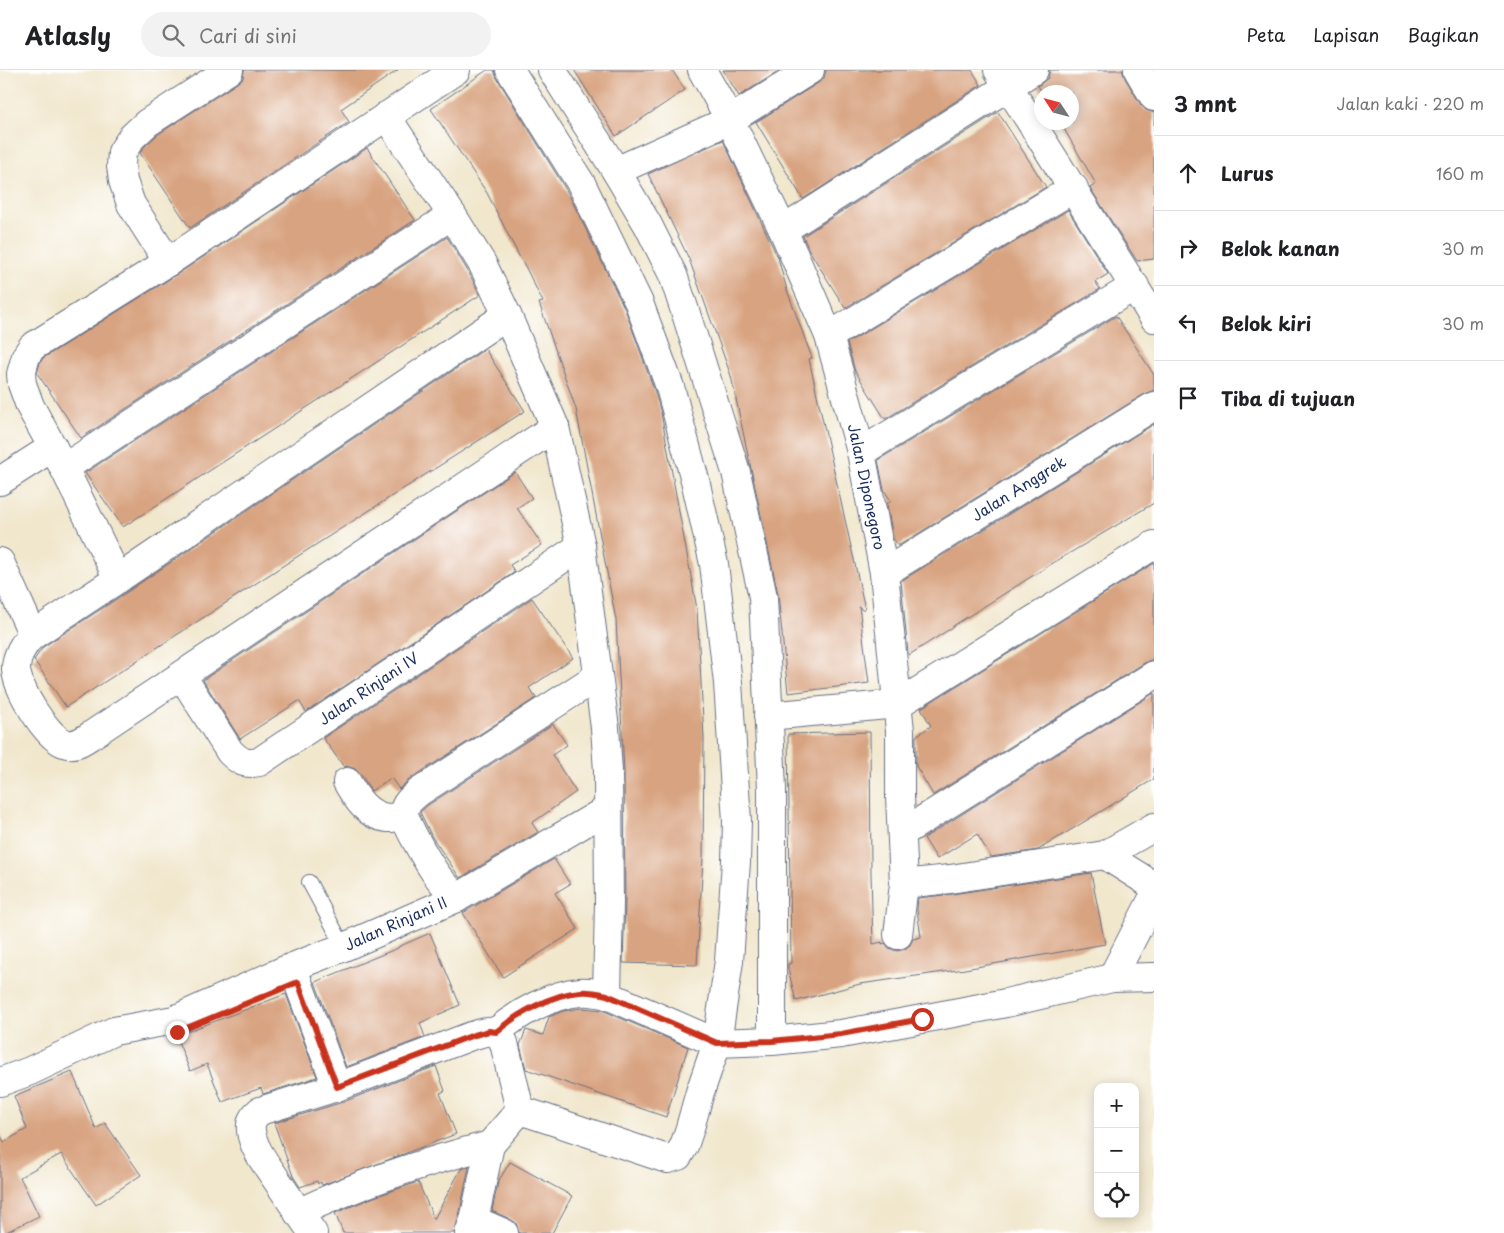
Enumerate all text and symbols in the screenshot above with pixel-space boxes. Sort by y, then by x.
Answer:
search box [141,12,491,57]
text: Atlasly [25,17,111,53]
icon: search [159,21,187,49]
text: Cari di sini [199,21,297,49]
text: Peta [1247,21,1285,48]
text: Lapisan [1313,21,1379,48]
text: Bagikan [1407,21,1479,48]
north arrow [1034,85,1079,130]
text: 3 mnt [1174,87,1237,119]
text: Jalan kaki · 220 m [1337,91,1484,115]
icon: ahead [1174,159,1202,187]
text: Lurus [1221,159,1274,187]
text: 160 m [1436,161,1484,185]
icon: right [1174,234,1202,262]
text: Belok kanan [1221,234,1340,262]
text: 30 m [1442,236,1484,260]
icon: left [1174,309,1202,337]
text: Belok kiri [1221,309,1311,337]
text: 30 m [1442,311,1484,335]
icon: arrive [1174,384,1202,412]
text: Tiba di tujuan [1221,384,1355,412]
street label: Jalan Diponegoro [843,421,892,552]
street label: Jalan Anggrek [967,449,1070,526]
street label: Jalan Rinjani IV [314,646,423,730]
street label: Jalan Rinjani II [340,890,450,956]
route start [911,1008,934,1031]
route end [166,1021,189,1044]
map controls [1094,1083,1139,1218]
button: + [1094,1083,1139,1128]
button: − [1094,1128,1139,1173]
button: locate [1094,1173,1139,1218]

